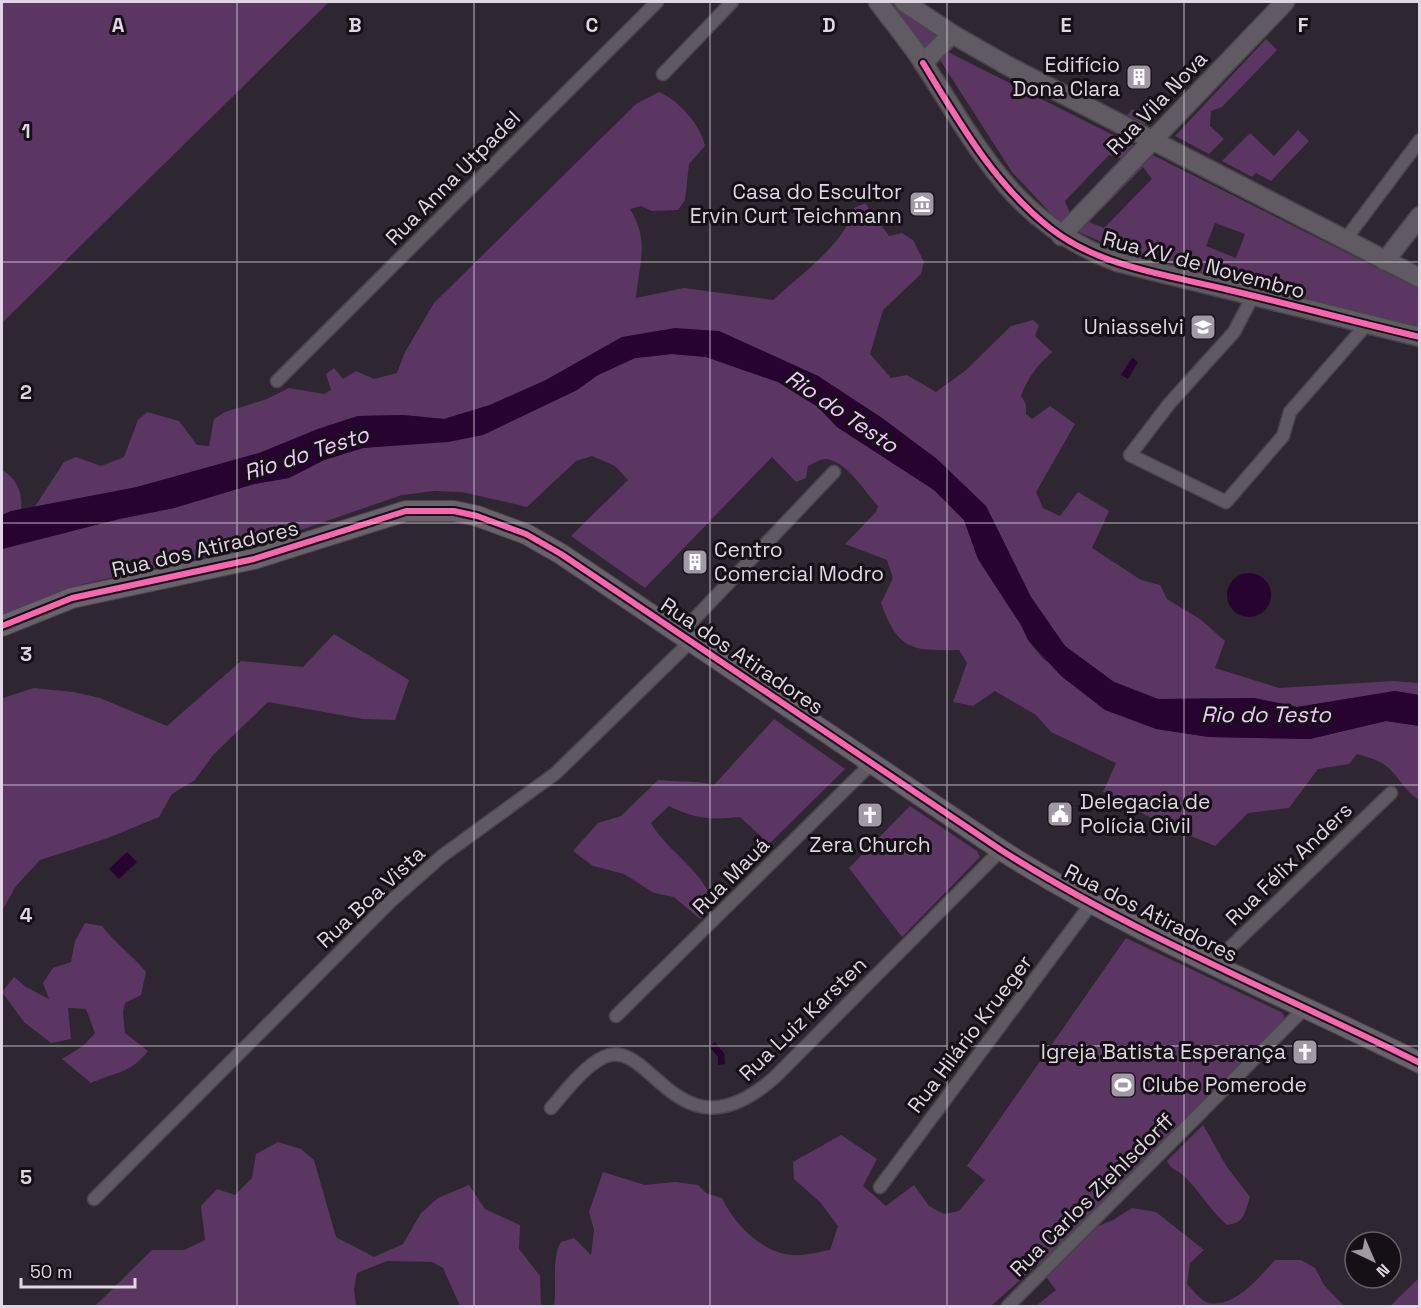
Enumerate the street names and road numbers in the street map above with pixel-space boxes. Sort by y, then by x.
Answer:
street label: Rua Vila Nova [1101,45,1213,160]
street label: Rua Anna Utpadel [380,105,526,251]
street label: Rua XV de Novembro [1100,225,1308,305]
street label: Rua dos Atiradores [109,514,301,583]
street label: Rua dos Atiradores [656,591,829,720]
street label: Rua Félix Anders [1220,796,1358,931]
street label: Rua Mauá [686,831,775,920]
street label: Rua Boa Vista [311,840,430,954]
street label: Rua dos Atiradores [1060,857,1242,968]
street label: Rua Hilário Krueger [901,949,1038,1118]
street label: Rua Luiz Karsten [733,951,872,1086]
street label: Rua Carlos Ziehlsdorff [1004,1107,1179,1282]

